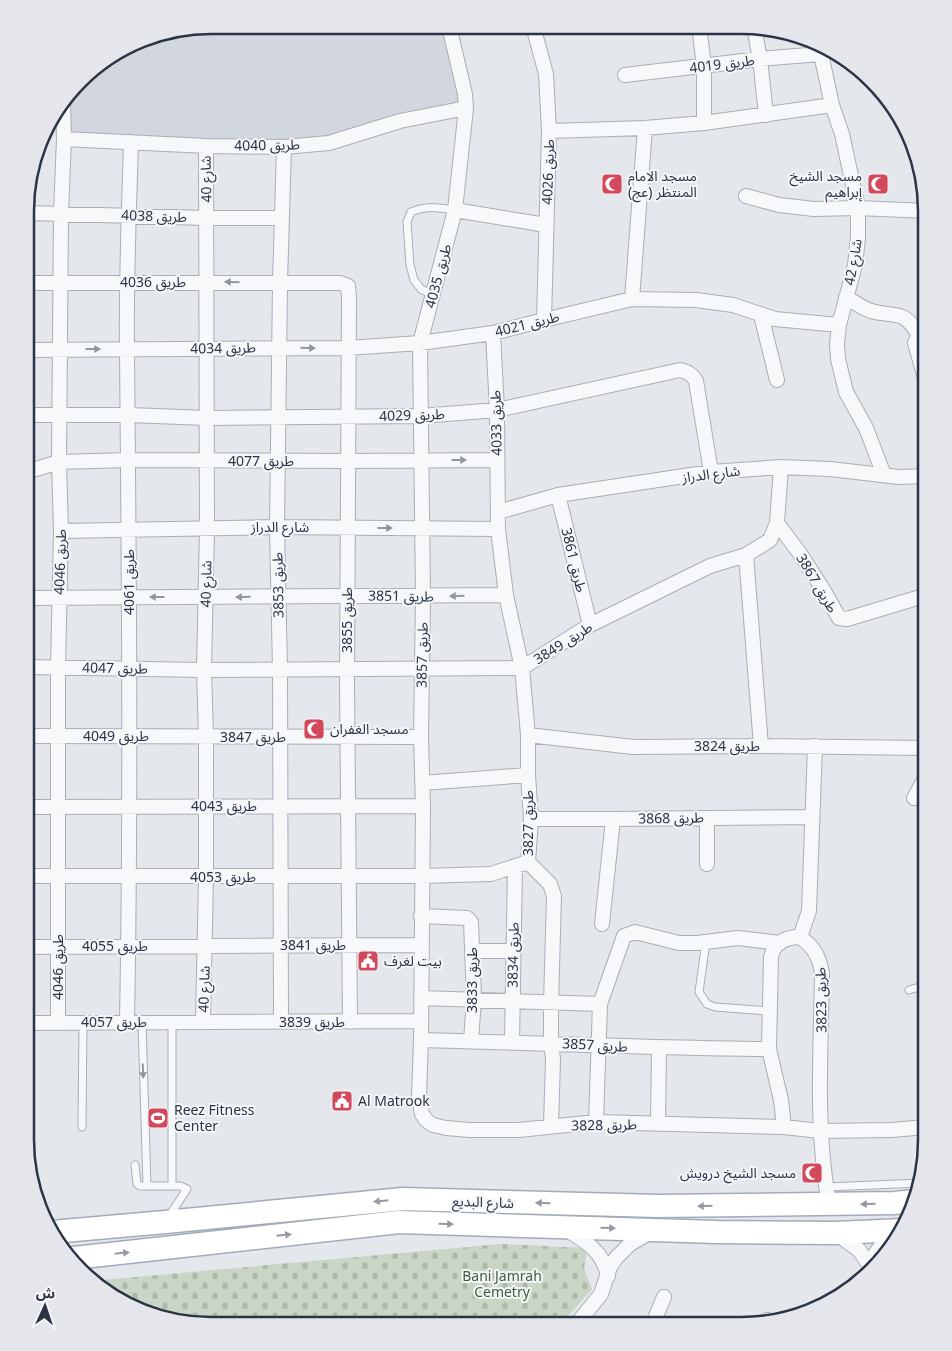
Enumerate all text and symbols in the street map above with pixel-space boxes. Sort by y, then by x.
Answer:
street label: طريق 4019 [688,50,756,78]
street label: طريق 4040 [234,134,300,156]
street label: طريق 4026 [537,139,559,205]
street label: شارع 40 [196,155,217,203]
place label: مسجد الامام المنتظر (عج) [628,166,697,203]
place label: مسجد الشيخ إبراهيم [790,166,863,203]
mosque icon: مسجد الامام المنتظر (عج) [600,172,624,196]
mosque icon: مسجد الشيخ إبراهيم [866,172,890,196]
street label: طريق 4038 [121,205,187,227]
street label: شارع 42 [839,237,868,287]
street label: طريق 4035 [420,242,456,310]
street label: طريق 4036 [120,272,186,292]
one-way arrow [223,278,239,286]
street label: طريق 4021 [493,306,561,342]
street label: طريق 4034 [190,337,256,359]
one-way arrow [300,344,316,352]
one-way arrow [85,345,101,353]
street label: طريق 4033 [485,390,507,456]
street label: طريق 4029 [379,404,445,426]
street label: طريق 4077 [228,451,294,471]
one-way arrow [451,456,467,464]
street label: شارع الدراز [680,461,741,489]
street label: شارع الدراز [250,517,309,538]
one-way arrow [377,524,393,532]
street label: طريق 3861 [556,526,592,594]
street label: طريق 4046 [49,529,71,595]
street label: طريق 4061 [119,549,139,615]
street label: طريق 3867 [791,550,843,616]
street label: طريق 3853 [267,552,289,618]
street label: شارع 40 [196,560,217,608]
street label: طريق 3851 [368,585,434,607]
street label: طريق 3855 [337,587,357,653]
one-way arrow [449,592,465,600]
one-way arrow [148,593,164,601]
one-way arrow [234,593,250,601]
street label: طريق 3849 [530,617,596,669]
street label: طريق 3857 [411,622,433,688]
street label: طريق 4047 [82,657,148,679]
mosque icon: مسجد الغفران [302,717,326,741]
place label: مسجد الغفران [330,719,409,738]
street label: طريق 4049 [83,726,149,746]
street label: طريق 3847 [220,727,286,747]
street label: طريق 3824 [694,736,760,756]
street label: طريق 3827 [518,790,538,856]
street label: طريق 4043 [191,796,257,816]
street label: طريق 3868 [638,807,704,829]
street label: طريق 4053 [190,867,256,887]
street label: طريق 3834 [502,922,524,988]
street label: طريق 4046 [48,934,68,1000]
street label: طريق 3841 [280,935,346,955]
street label: طريق 4055 [82,936,148,956]
street label: طريق 3833 [462,947,482,1013]
public building icon: بيت لغرف [356,949,380,973]
place label: بيت لغرف [384,951,442,970]
street label: شارع 40 [193,965,216,1013]
street label: طريق 3823 [810,967,832,1033]
street label: طريق 4057 [81,1012,147,1032]
street label: طريق 3839 [279,1012,345,1032]
street label: طريق 3857 [562,1033,628,1057]
one-way arrow [140,1063,148,1079]
public building icon: Al Matrook [330,1089,354,1113]
place label: Al Matrook [358,1091,430,1110]
place label: Reez Fitness Center [174,1100,255,1135]
sports icon: Reez Fitness Center [146,1106,170,1130]
street label: طريق 3828 [571,1114,637,1136]
mosque icon: مسجد الشيخ درويش [800,1161,824,1185]
place label: مسجد الشيخ درويش [680,1163,796,1184]
street label: شارع البديع [452,1191,514,1214]
one-way arrow [372,1198,388,1206]
one-way arrow [535,1199,551,1207]
one-way arrow [860,1200,876,1208]
one-way arrow [697,1202,713,1210]
one-way arrow [438,1220,454,1228]
one-way arrow [600,1224,616,1232]
one-way arrow [276,1231,292,1239]
one-way arrow [115,1249,131,1257]
park label: Bani Jamrah Cemetry [462,1266,542,1301]
north arrow [20,1281,70,1331]
text: ش [36,1283,56,1303]

